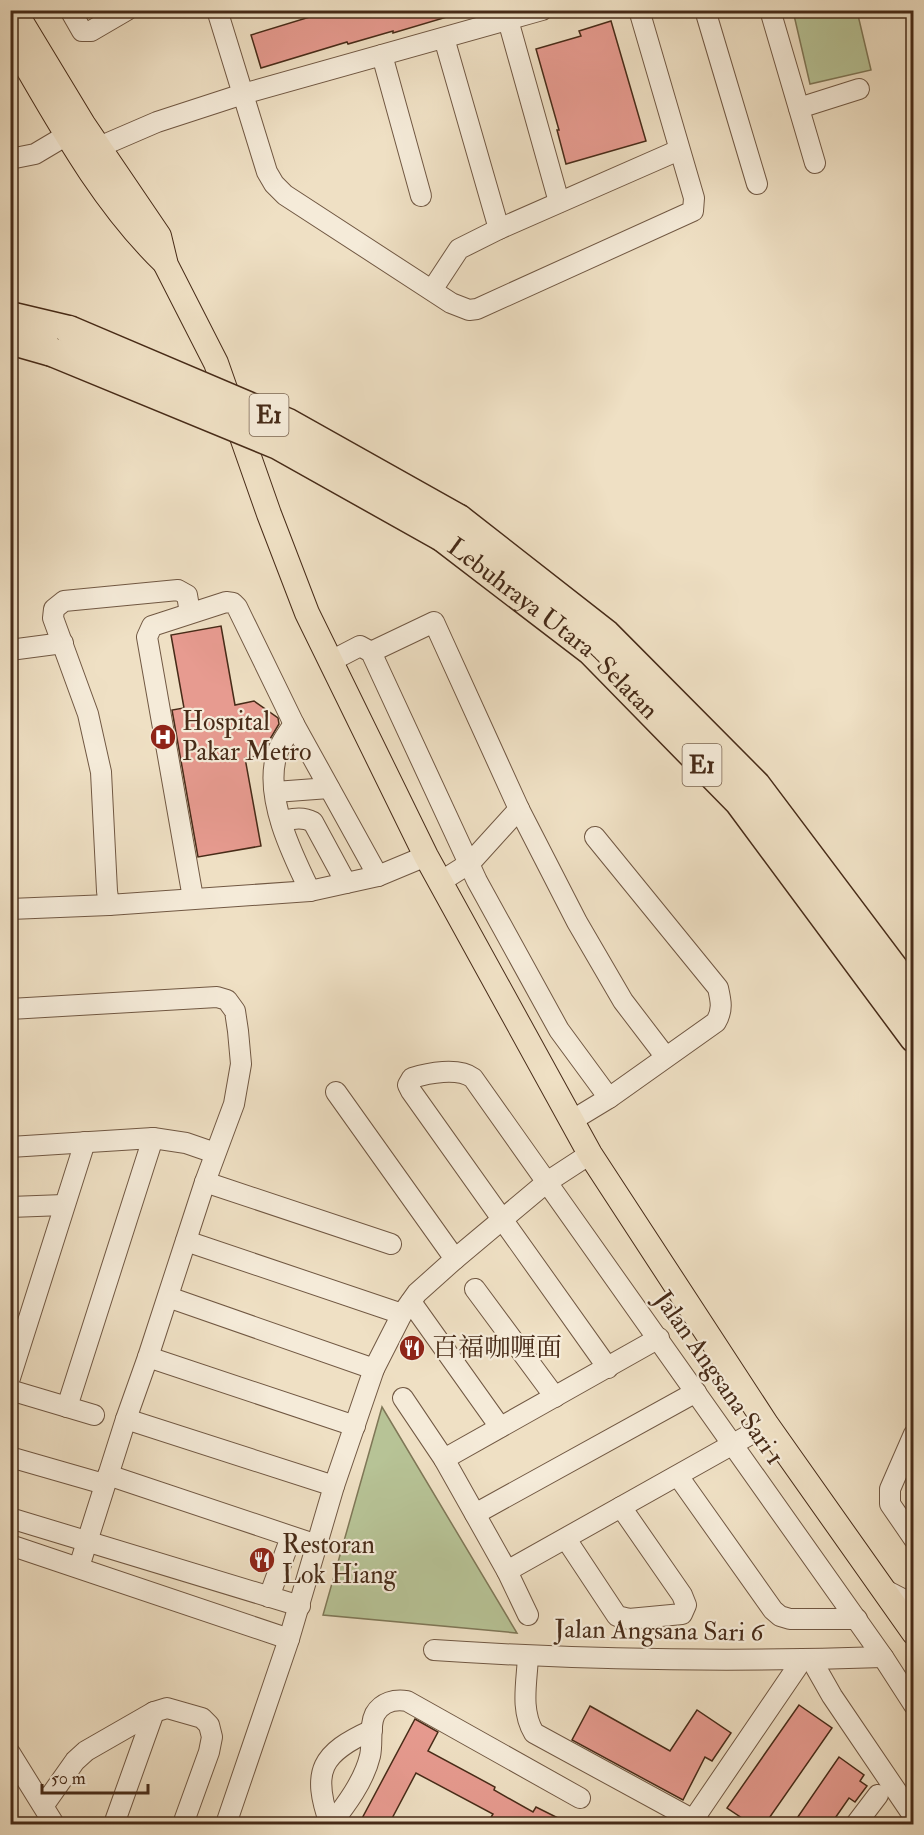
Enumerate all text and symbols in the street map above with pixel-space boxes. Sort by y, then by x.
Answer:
road number: E1 [250,394,288,436]
street label: Lebuhraya Utara–Selatan [441,531,665,726]
place label: Hospital Pakar Metro [182,706,311,768]
hospital icon: Hospital Pakar Metro [148,722,178,752]
road number: E1 [682,744,722,786]
street label: Jalan Angsana Sari 1 [646,1284,791,1471]
place label: 百福咖喱面 [432,1332,562,1364]
restaurant icon: 百福咖喱面 [397,1333,427,1363]
place label: Restoran Lok Hiang [282,1529,398,1591]
restaurant icon: Restoran Lok Hiang [247,1545,277,1575]
street label: Jalan Angsana Sari 6 [553,1613,766,1649]
scale bar [42,1757,148,1795]
text: 50 m [51,1767,86,1790]

